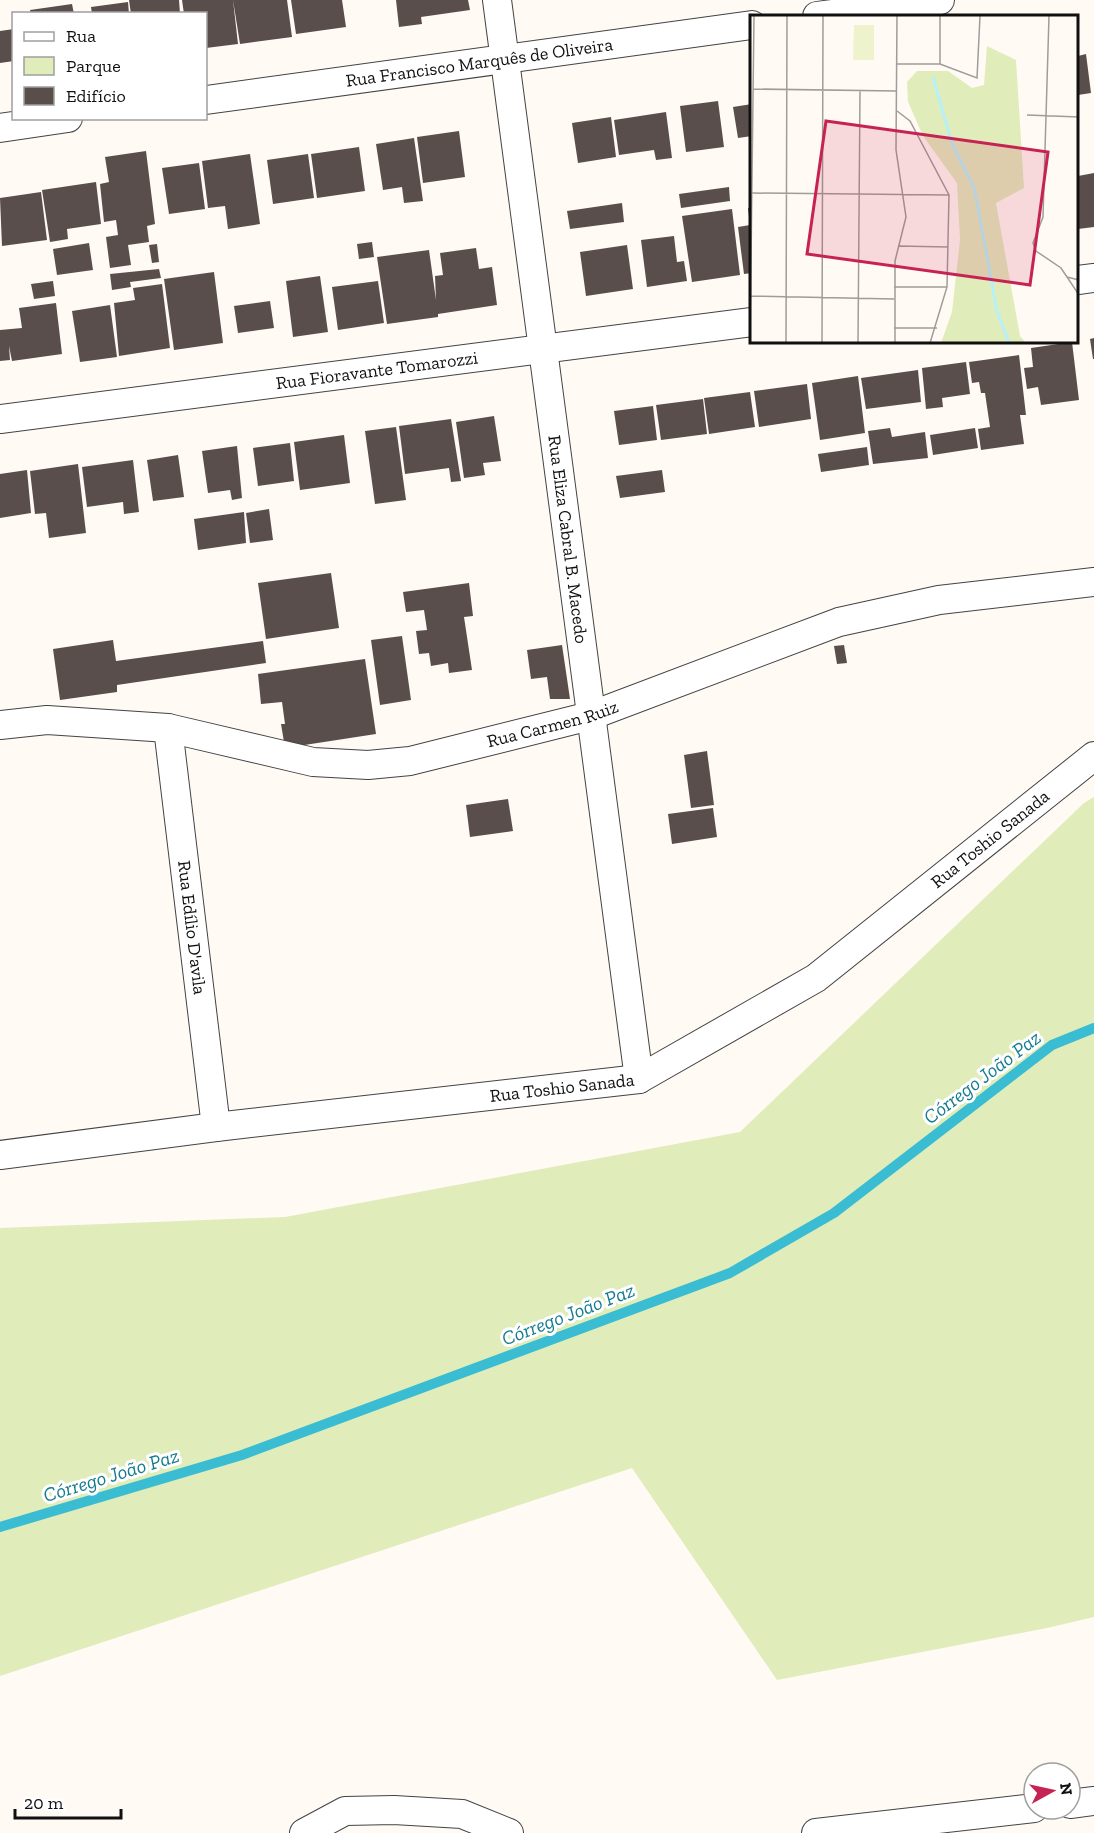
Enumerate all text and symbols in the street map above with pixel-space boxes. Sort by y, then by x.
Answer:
legend [12,12,207,120]
inset map [750,15,1079,344]
text: Rua [66,25,96,47]
street label: Rua Francisco Marquês de Oliveira [345,33,615,92]
text: Parque [66,55,121,77]
text: Edifício [66,85,126,107]
street label: Rua Fioravante Tomarozzi [275,346,479,394]
street label: Rua Eliza Cabral B. Macedo [543,434,593,645]
street label: Rua Carmen Ruiz [485,695,621,752]
street label: Rua Toshio Sanada [926,785,1054,893]
street label: Rua Edílio D'avila [173,859,211,996]
water label: Córrego João Paz [919,1025,1045,1129]
street label: Rua Toshio Sanada [489,1069,636,1107]
water label: Córrego João Paz [498,1278,638,1350]
water label: Córrego João Paz [40,1443,182,1507]
north arrow [1022,1761,1082,1821]
scale bar [15,1782,122,1820]
text: N [1056,1782,1077,1796]
text: 20 m [24,1792,64,1814]

